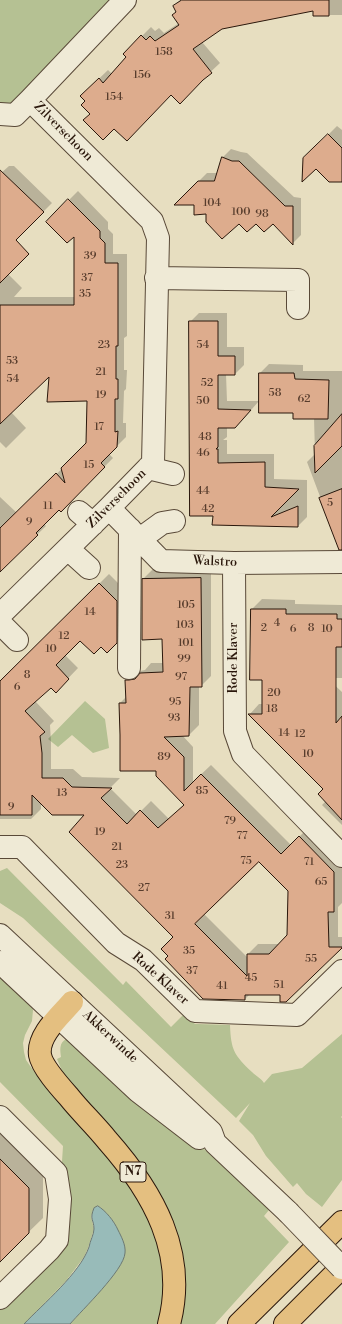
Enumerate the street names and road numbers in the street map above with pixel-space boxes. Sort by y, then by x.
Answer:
street label: Zilverschoon [30,99,96,165]
street label: Zilverschoon [84,466,150,532]
street label: Walstro [192,553,238,571]
street label: Rode Klaver [226,622,242,694]
street label: Rode Klaver [128,949,192,1009]
street label: Akkerwinde [79,1007,141,1067]
road number: N7 [120,1162,146,1182]

